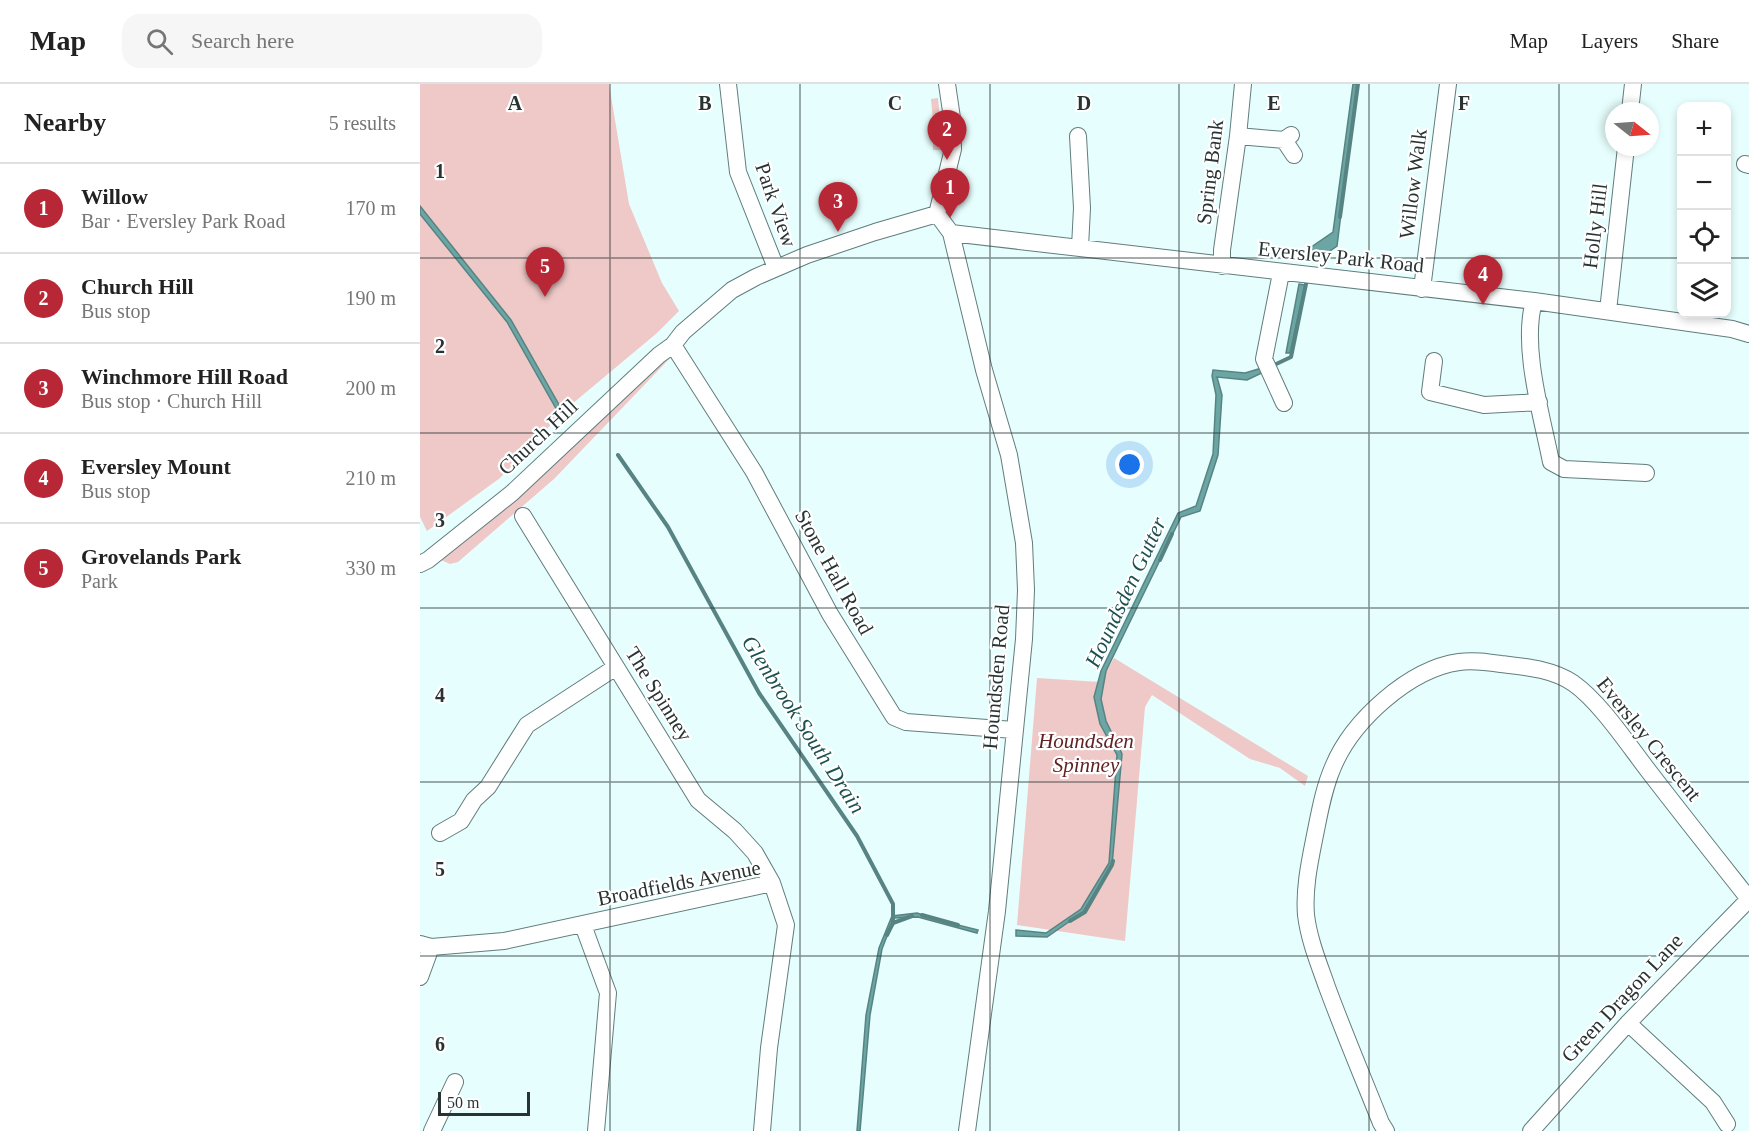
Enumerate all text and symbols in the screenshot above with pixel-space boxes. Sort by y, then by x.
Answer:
search box [122,14,542,68]
text: Map [30,25,86,56]
icon: search [143,25,176,58]
text: Search here [191,28,294,53]
text: Map [1510,29,1548,53]
text: Layers [1581,29,1638,53]
text: Share [1671,29,1719,53]
text: A [508,92,523,114]
text: B [698,92,712,114]
text: C [888,92,902,114]
text: D [1077,92,1091,114]
text: E [1267,92,1281,114]
text: F [1458,92,1470,114]
north arrow [1605,102,1659,156]
map controls [1677,102,1731,318]
button: + [1677,102,1731,156]
text: Nearby [24,108,106,137]
pin: 2 [928,110,966,160]
text: 5 results [329,112,396,134]
street label: Spring Bank [1192,118,1228,226]
street label: Willow Walk [1394,127,1432,240]
button: − [1677,156,1731,210]
text: 1 [435,160,445,182]
street label: Park View [750,160,802,251]
pin: 1 [930,168,970,218]
pin: 3 [818,182,858,232]
street label: Holly Hill [1578,182,1612,270]
text: Willow [81,184,148,209]
text: 1 [39,197,49,219]
text: 170 m [345,197,396,219]
text: Bar · Eversley Park Road [81,210,285,232]
button: locate [1677,210,1731,264]
street label: Eversley Park Road [1257,236,1426,278]
pin: 5 [526,248,564,297]
pin: 4 [1464,256,1502,305]
button: layers [1677,264,1731,318]
text: Church Hill [81,274,194,299]
text: 2 [39,287,49,309]
text: 190 m [345,287,396,309]
text: Bus stop [81,300,150,322]
text: 2 [435,335,445,357]
text: Winchmore Hill Road [81,364,288,389]
text: 3 [39,377,49,399]
text: 200 m [345,377,396,399]
text: Bus stop · Church Hill [81,390,262,412]
street label: Church Hill [493,394,583,480]
your location [1115,450,1144,479]
text: Eversley Mount [81,454,231,479]
text: 4 [39,467,49,489]
text: 210 m [345,467,396,489]
text: Bus stop [81,480,150,502]
street label: Stone Hall Road [790,505,878,639]
text: 3 [435,509,445,531]
water label: Houndsden Gutter [1079,513,1171,672]
text: Grovelands Park [81,544,241,569]
text: 5 [39,557,49,579]
text: 330 m [345,557,396,579]
text: Park [81,570,118,592]
street label: Houndsden Road [978,603,1014,750]
water label: Glenbrook South Drain [737,631,870,818]
street label: The Spinney [621,642,698,746]
street label: Eversley Crescent [1592,672,1706,806]
text: 4 [435,684,445,706]
park label: Houndsden Spinney [1037,729,1134,777]
street label: Broadfields Avenue [595,855,763,911]
text: 5 [435,858,445,880]
street label: Green Dragon Lane [1556,929,1688,1067]
text: 6 [435,1033,445,1055]
scale bar [438,1089,530,1116]
text: 50 m [447,1094,479,1111]

